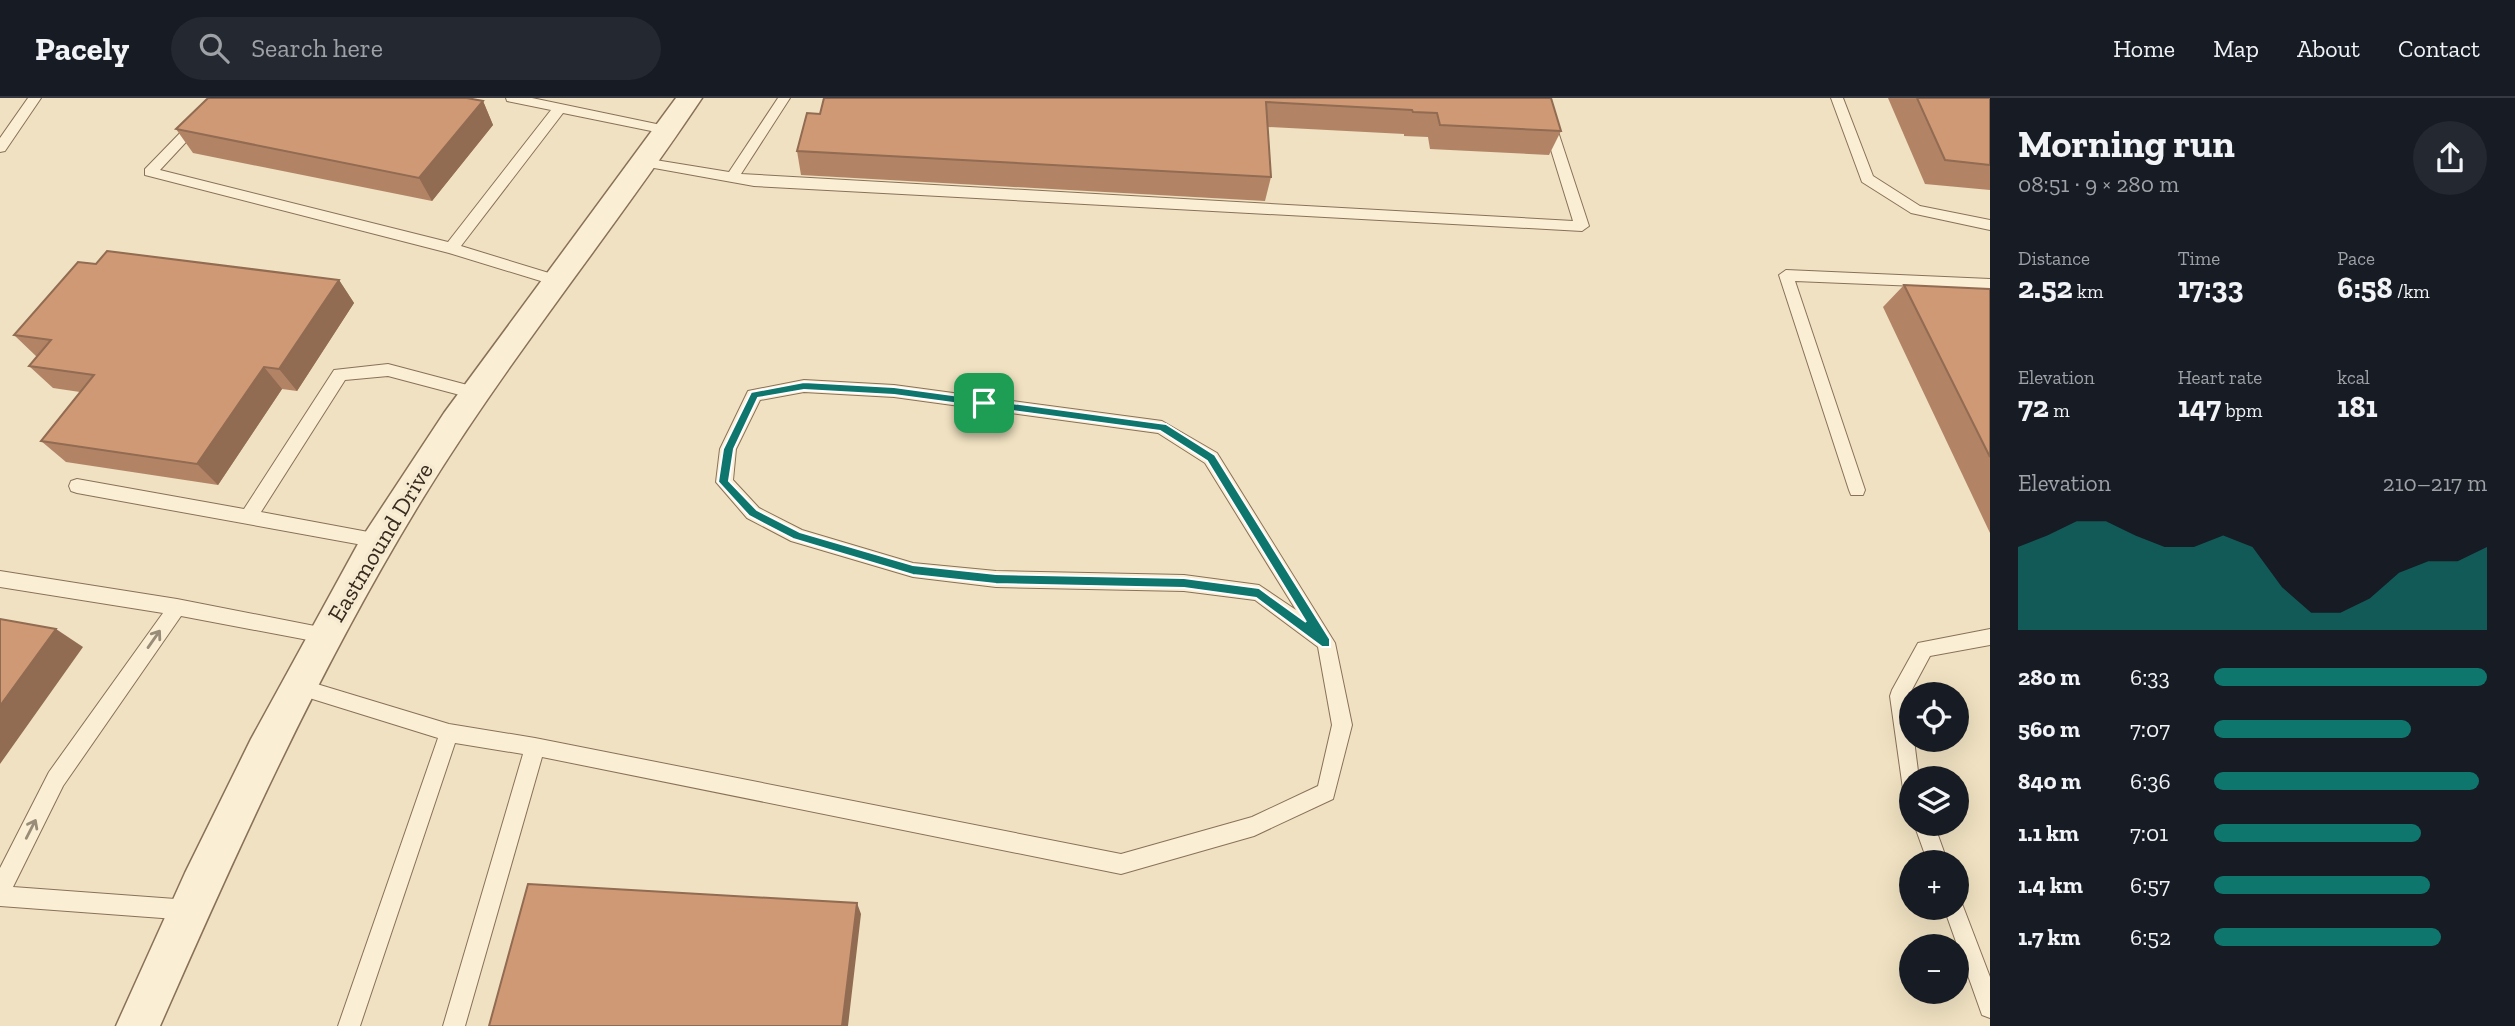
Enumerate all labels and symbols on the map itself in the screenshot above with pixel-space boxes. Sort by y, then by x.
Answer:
pin [954,373,1014,433]
street label: Eastmound Drive [321,457,439,627]
one-way arrow [147,630,162,649]
one-way arrow [24,819,38,840]

